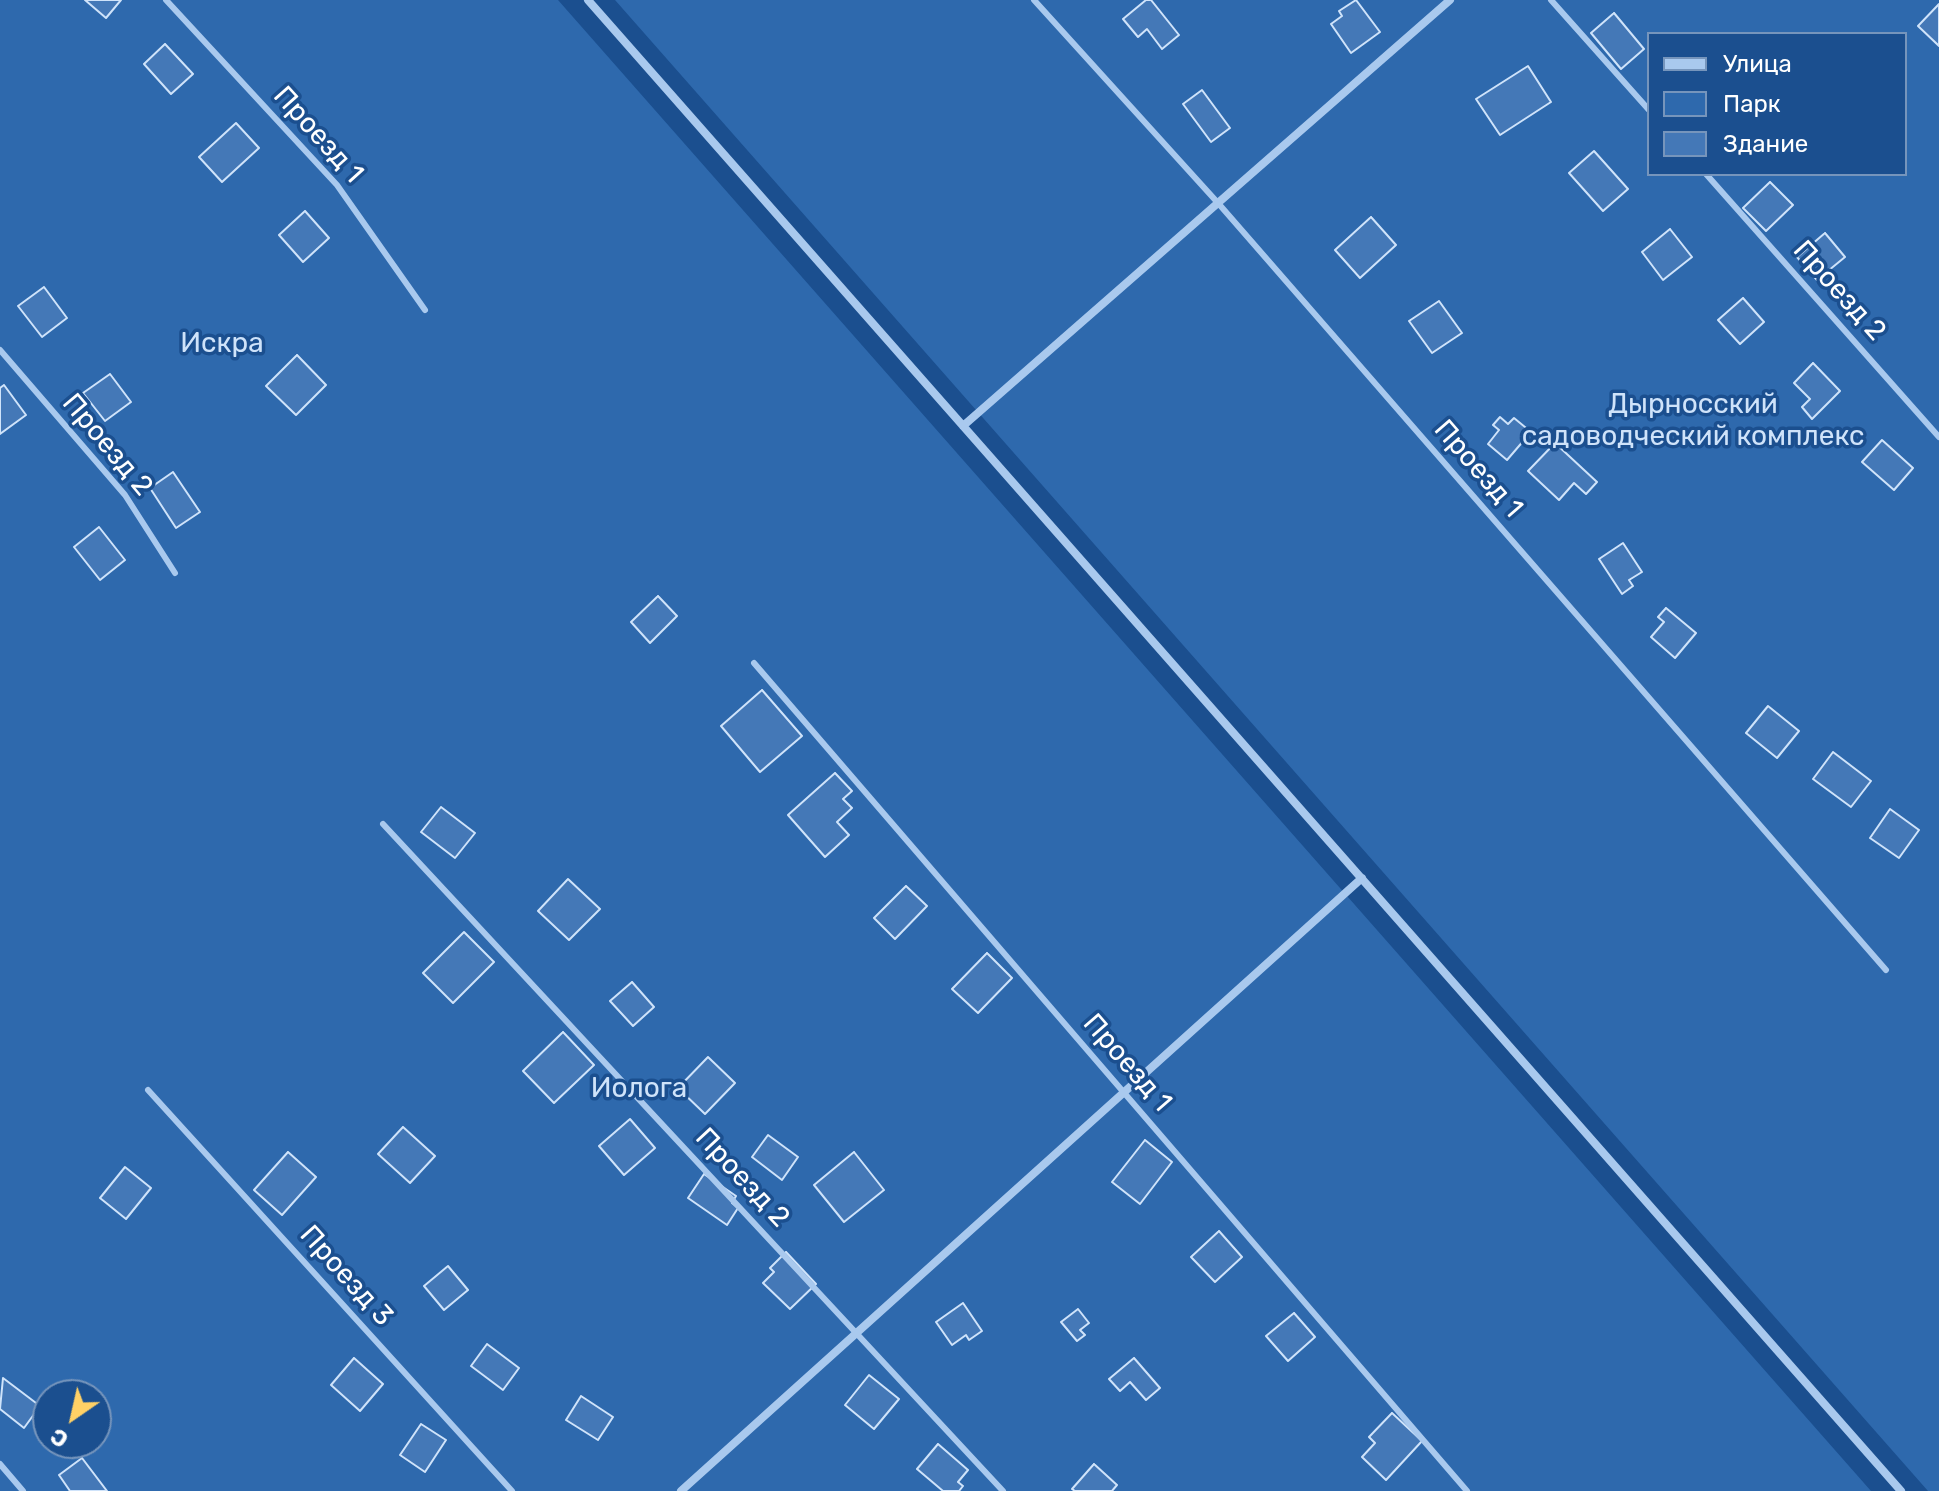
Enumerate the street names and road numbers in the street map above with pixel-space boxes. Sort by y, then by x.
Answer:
street label: Проезд 1 [266,80,370,190]
street label: Проезд 2 [1785,234,1893,348]
street label: Проезд 2 [55,387,159,503]
street label: Проезд 1 [1426,413,1530,525]
street label: Проезд 1 [1075,1007,1179,1119]
street label: Проезд 2 [688,1122,796,1234]
street label: Проезд 3 [292,1219,400,1333]

